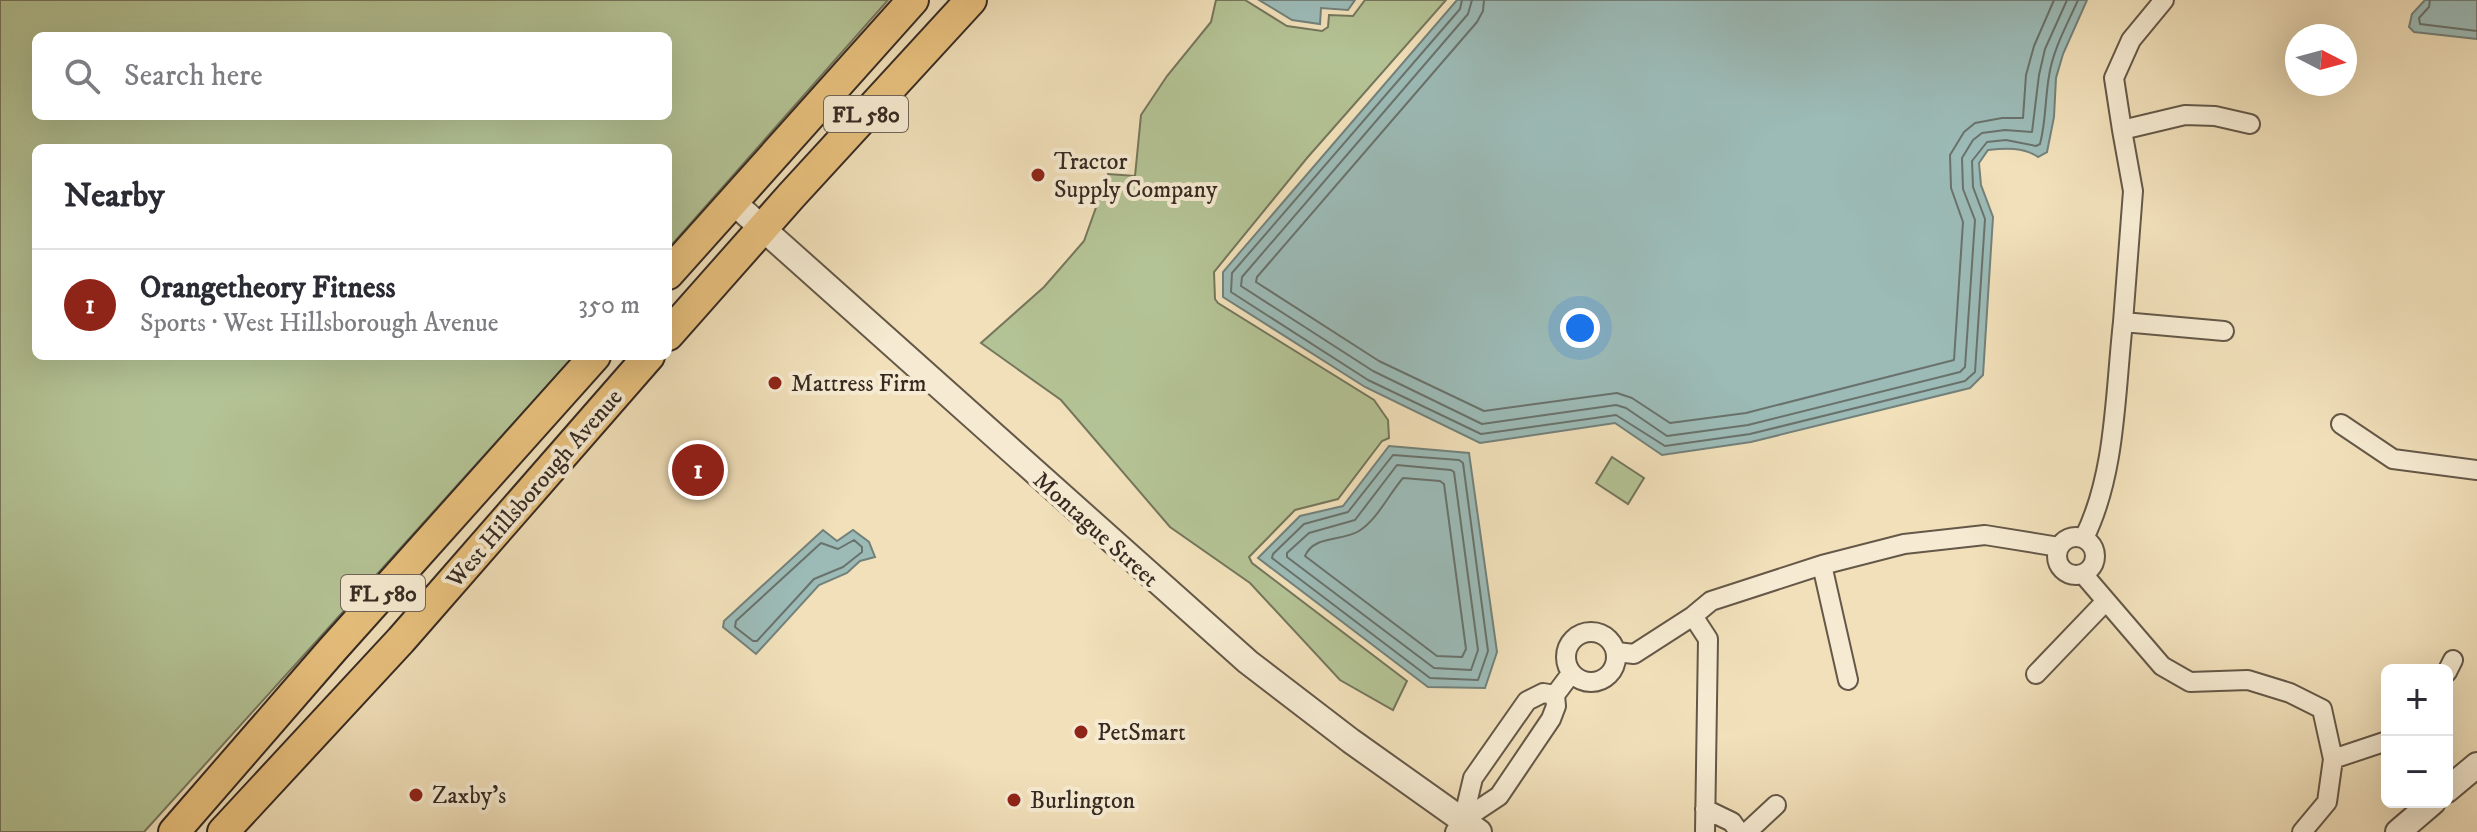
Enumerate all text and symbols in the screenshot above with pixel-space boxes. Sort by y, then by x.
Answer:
north arrow [2285,24,2357,96]
search box [32,32,672,120]
icon: search [60,54,104,98]
text: Search here [124,58,263,95]
road number: FL 580 [824,96,908,132]
place label: Tractor Supply Company [1054,147,1218,205]
marker: Tractor Supply Company [1029,166,1047,184]
text: Nearby [64,175,165,217]
text: Orangetheory Fitness [140,270,395,307]
text: 1 [85,289,95,322]
text: 350 m [578,289,640,322]
text: Sports · West Hillsborough Avenue [140,307,499,340]
your location [1560,308,1600,348]
place label: Mattress Firm [791,369,926,399]
marker: Mattress Firm [766,374,784,392]
street label: West Hillsborough Avenue [439,383,629,595]
pin: 1 [672,440,724,500]
street label: Montague Street [1026,466,1165,594]
road number: FL 580 [341,575,425,611]
map controls [2381,664,2453,808]
button: + [2381,664,2453,736]
place label: PetSmart [1097,718,1186,748]
marker: PetSmart [1072,723,1090,741]
button: − [2381,736,2453,808]
place label: Zaxby's [432,781,506,811]
marker: Zaxby's [407,786,425,804]
place label: Burlington [1030,786,1136,816]
marker: Burlington [1005,791,1023,809]

